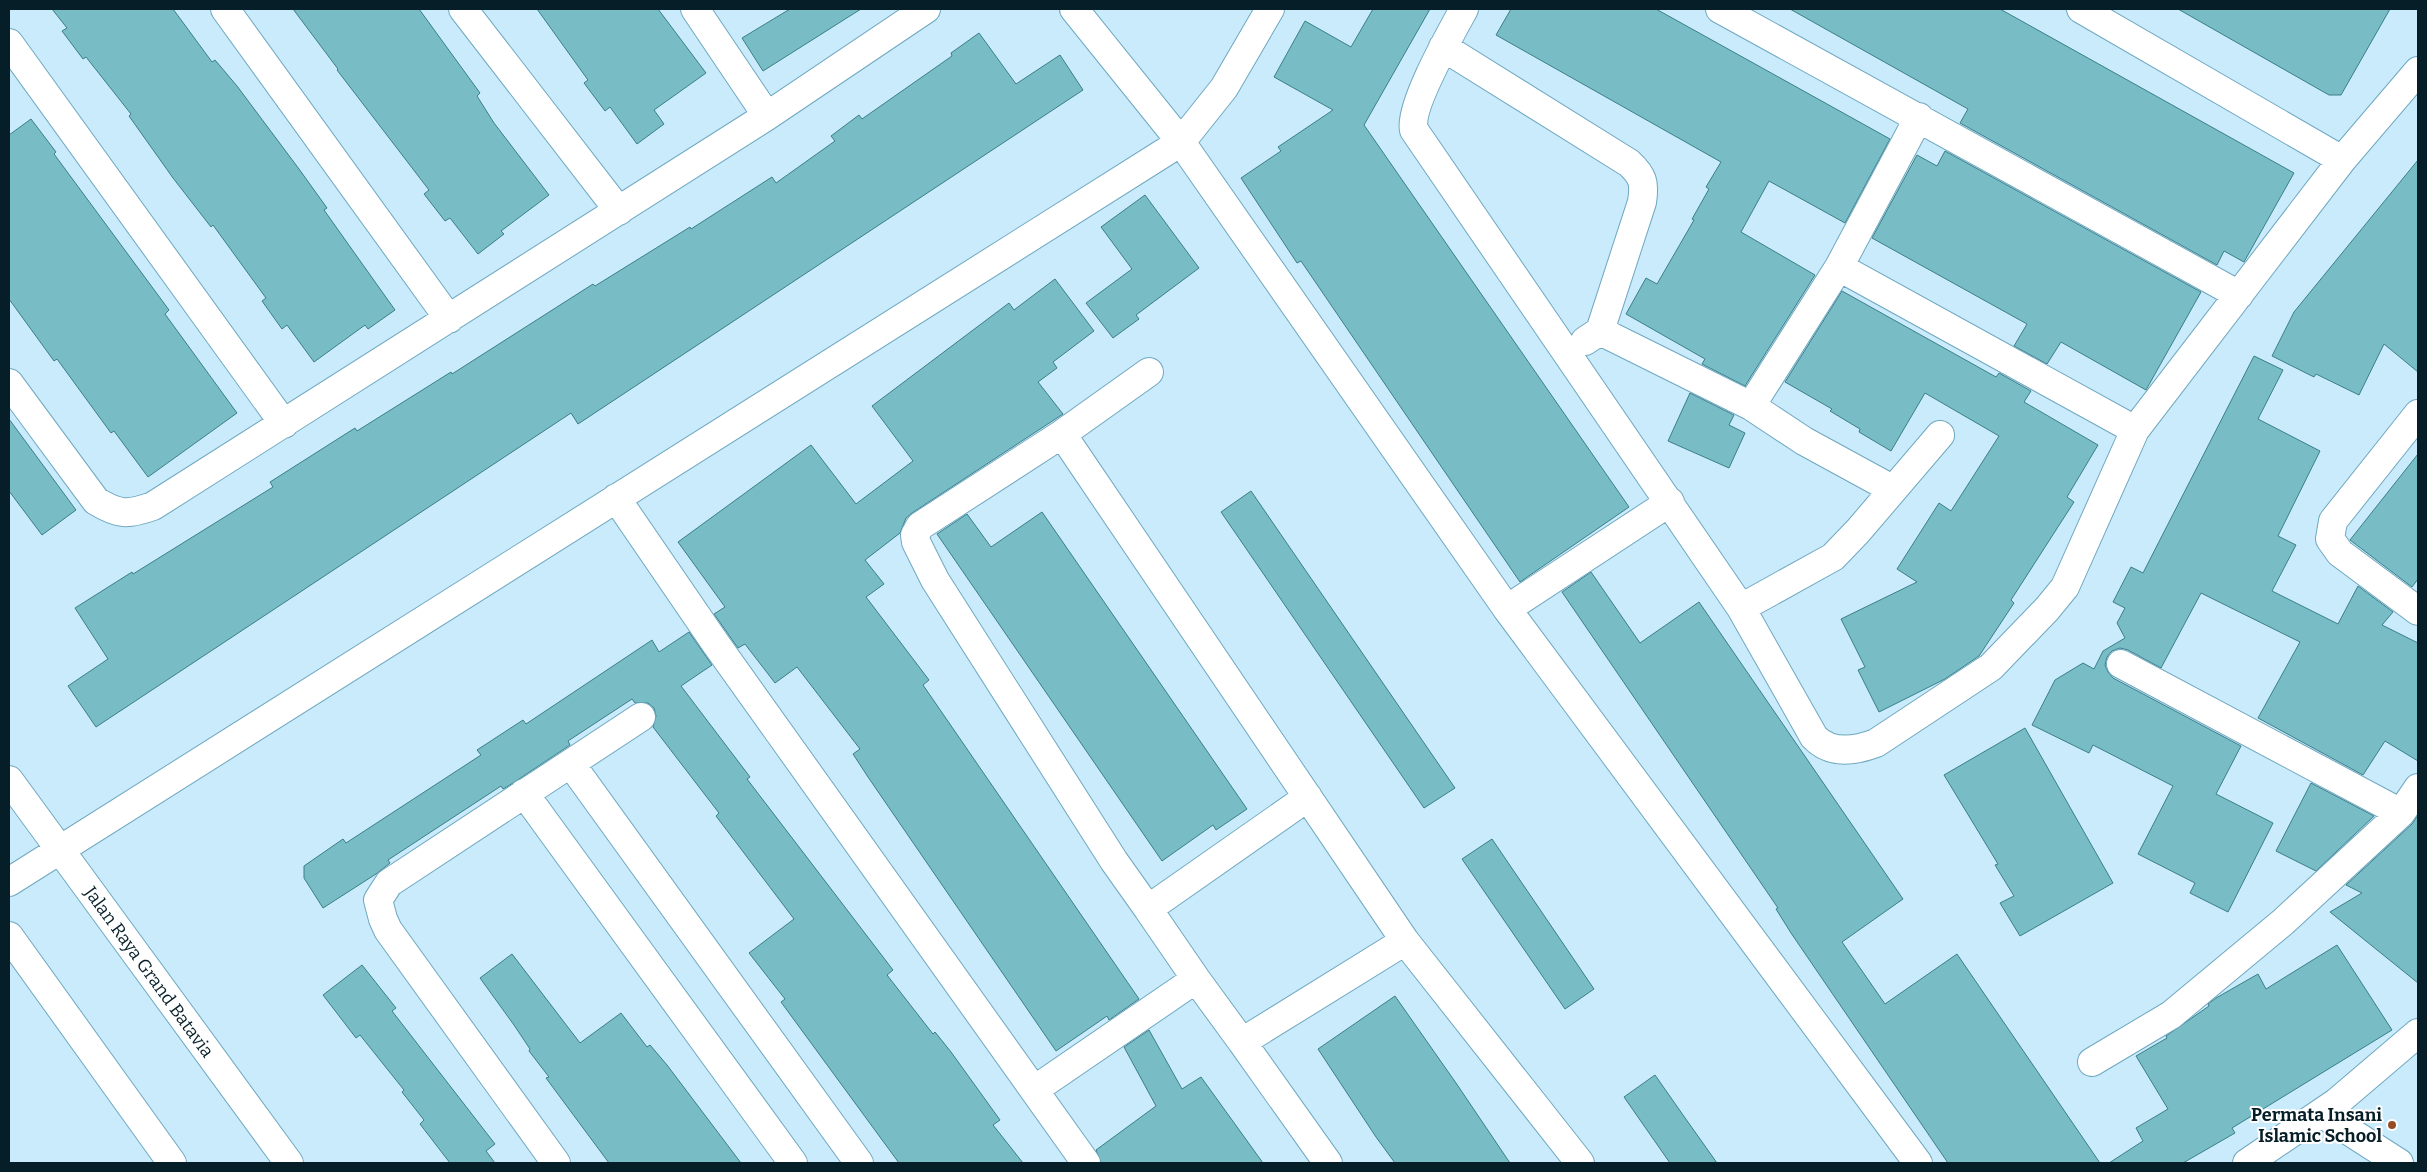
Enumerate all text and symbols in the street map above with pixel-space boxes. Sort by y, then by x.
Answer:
street label: Jalan Raya Grand Batavia [79,881,219,1062]
place label: Permata Insani Islamic School [2251,1104,2382,1147]
marker: Permata Insani Islamic School [2386,1119,2398,1131]

